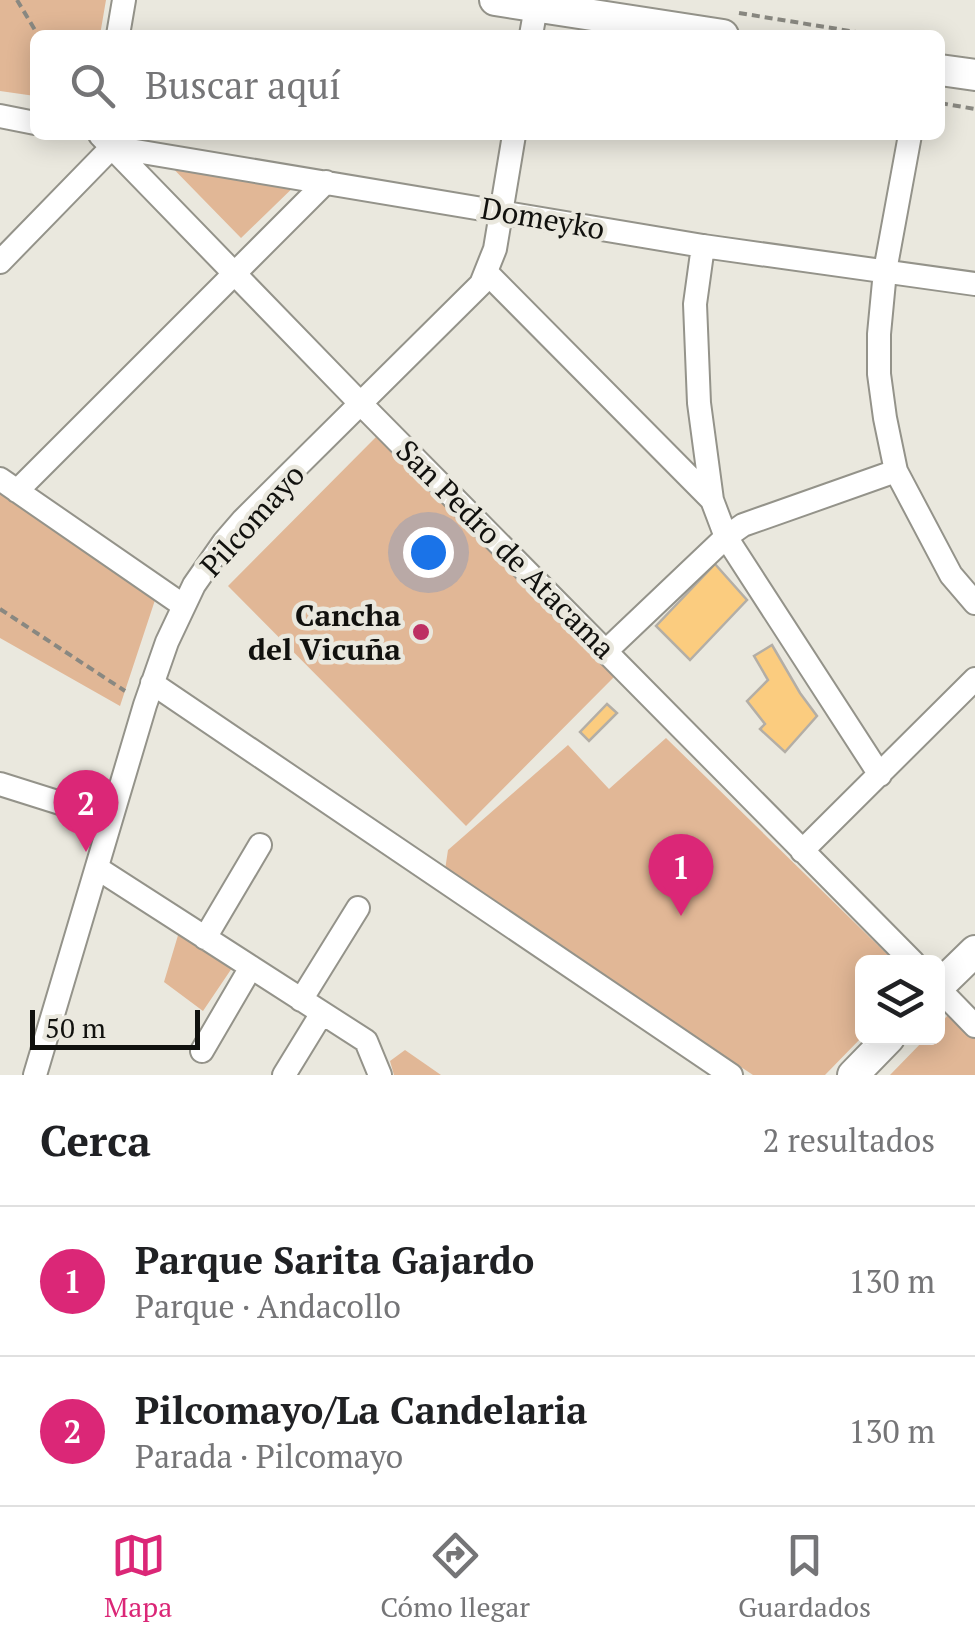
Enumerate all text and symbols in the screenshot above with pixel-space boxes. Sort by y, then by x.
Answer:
search box [30,30,945,140]
icon: search [65,58,120,113]
text: Buscar aquí [145,60,341,110]
street label: Domeyko [478,187,608,249]
street label: San Pedro de Atacama [388,431,624,667]
street label: Pilcomayo [191,455,313,585]
your location [403,527,454,578]
place label: Cancha del Vicuña [248,595,401,669]
marker: Cancha del Vicuña [410,621,432,643]
pin: 2 [54,770,118,852]
pin: 1 [648,834,714,916]
map controls [855,955,945,1045]
button: layers [855,955,945,1045]
scale bar [30,1005,200,1050]
text: 50 m [45,1009,106,1046]
text: Cerca [40,1112,151,1168]
text: 2 resultados [763,1119,935,1161]
text: Parque Sarita Gajardo [135,1235,534,1285]
text: 1 [63,1260,82,1302]
text: 130 m [848,1260,935,1302]
text: Parque · Andacollo [135,1285,401,1327]
text: Pilcomayo/La Candelaria [135,1385,587,1435]
text: 2 [63,1410,82,1452]
text: 130 m [848,1410,935,1452]
text: Parada · Pilcomayo [135,1435,403,1477]
tab: Mapa [104,1528,172,1625]
tab: Cómo llegar [380,1528,530,1625]
tab: Guardados [738,1528,871,1625]

